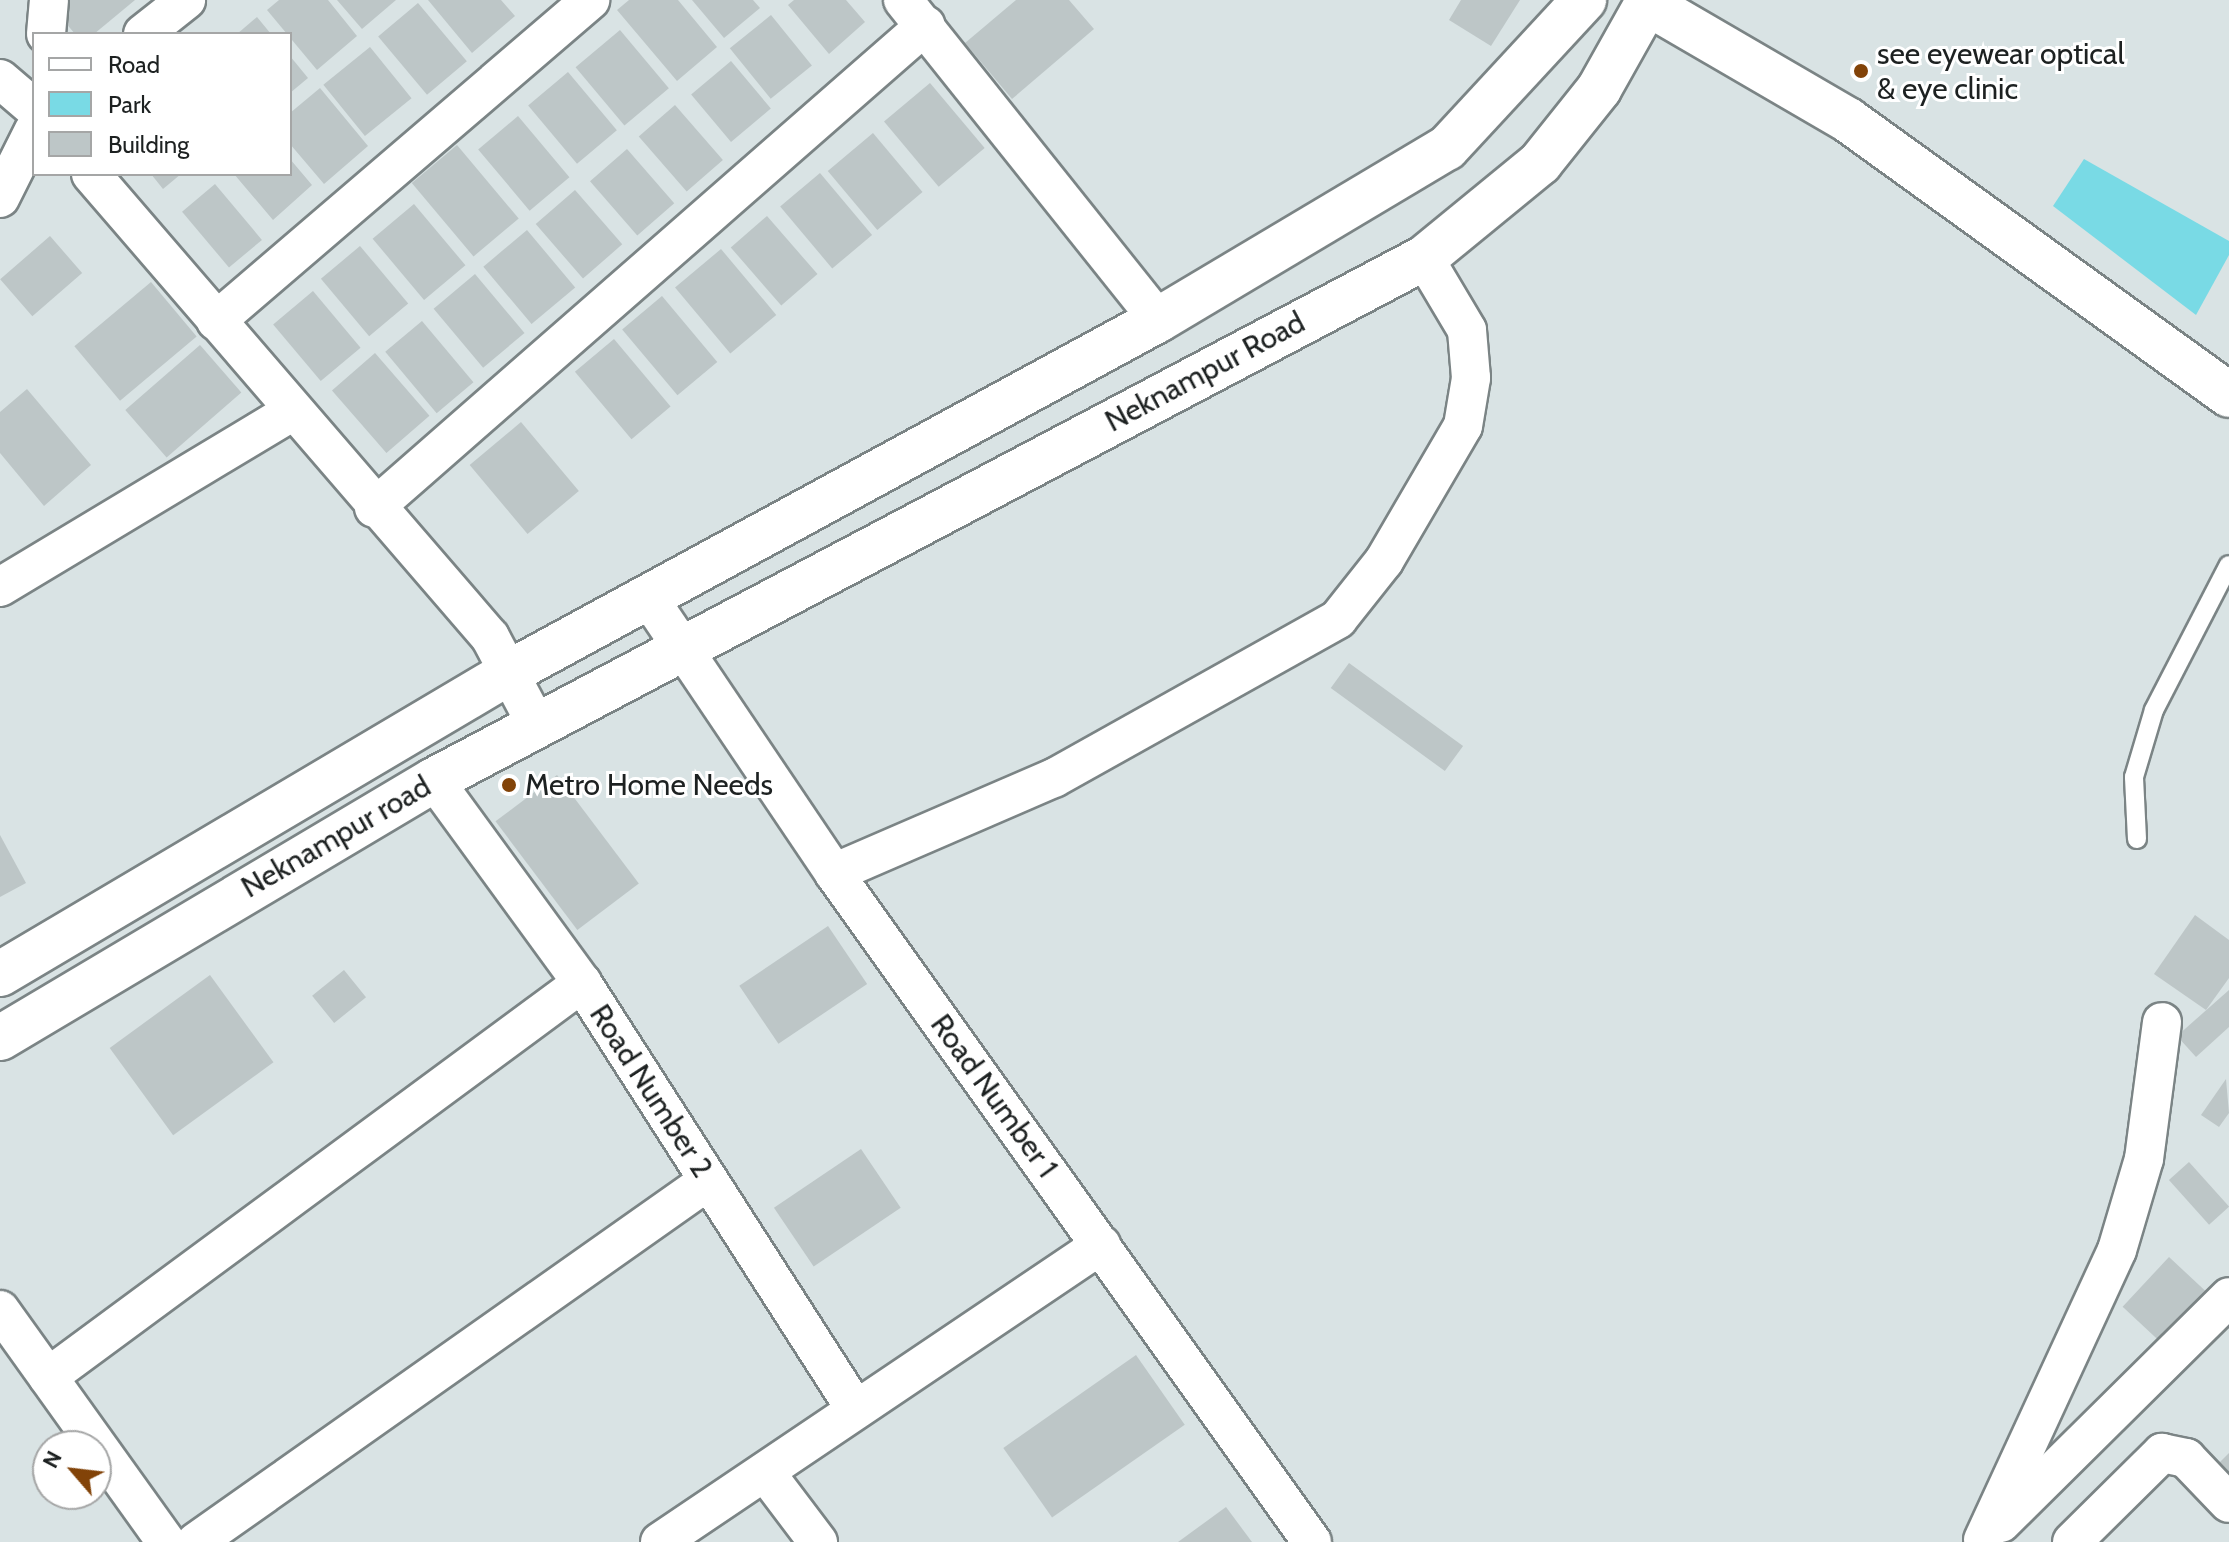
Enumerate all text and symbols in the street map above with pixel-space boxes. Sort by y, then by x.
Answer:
legend [32,32,292,176]
place label: see eyewear optical & eye clinic [1877,36,2124,106]
text: Road [108,50,160,79]
marker: see eyewear optical & eye clinic [1852,62,1870,80]
text: Park [108,90,151,119]
text: Building [108,130,189,159]
street label: Neknampur Road [1099,304,1311,440]
place label: Metro Home Needs [525,767,773,803]
street label: Neknampur road [235,768,437,906]
marker: Metro Home Needs [500,776,518,794]
street label: Road Number 2 [582,998,720,1184]
street label: Road Number 1 [923,1007,1065,1185]
north arrow [32,1430,112,1510]
text: N [37,1446,68,1473]

